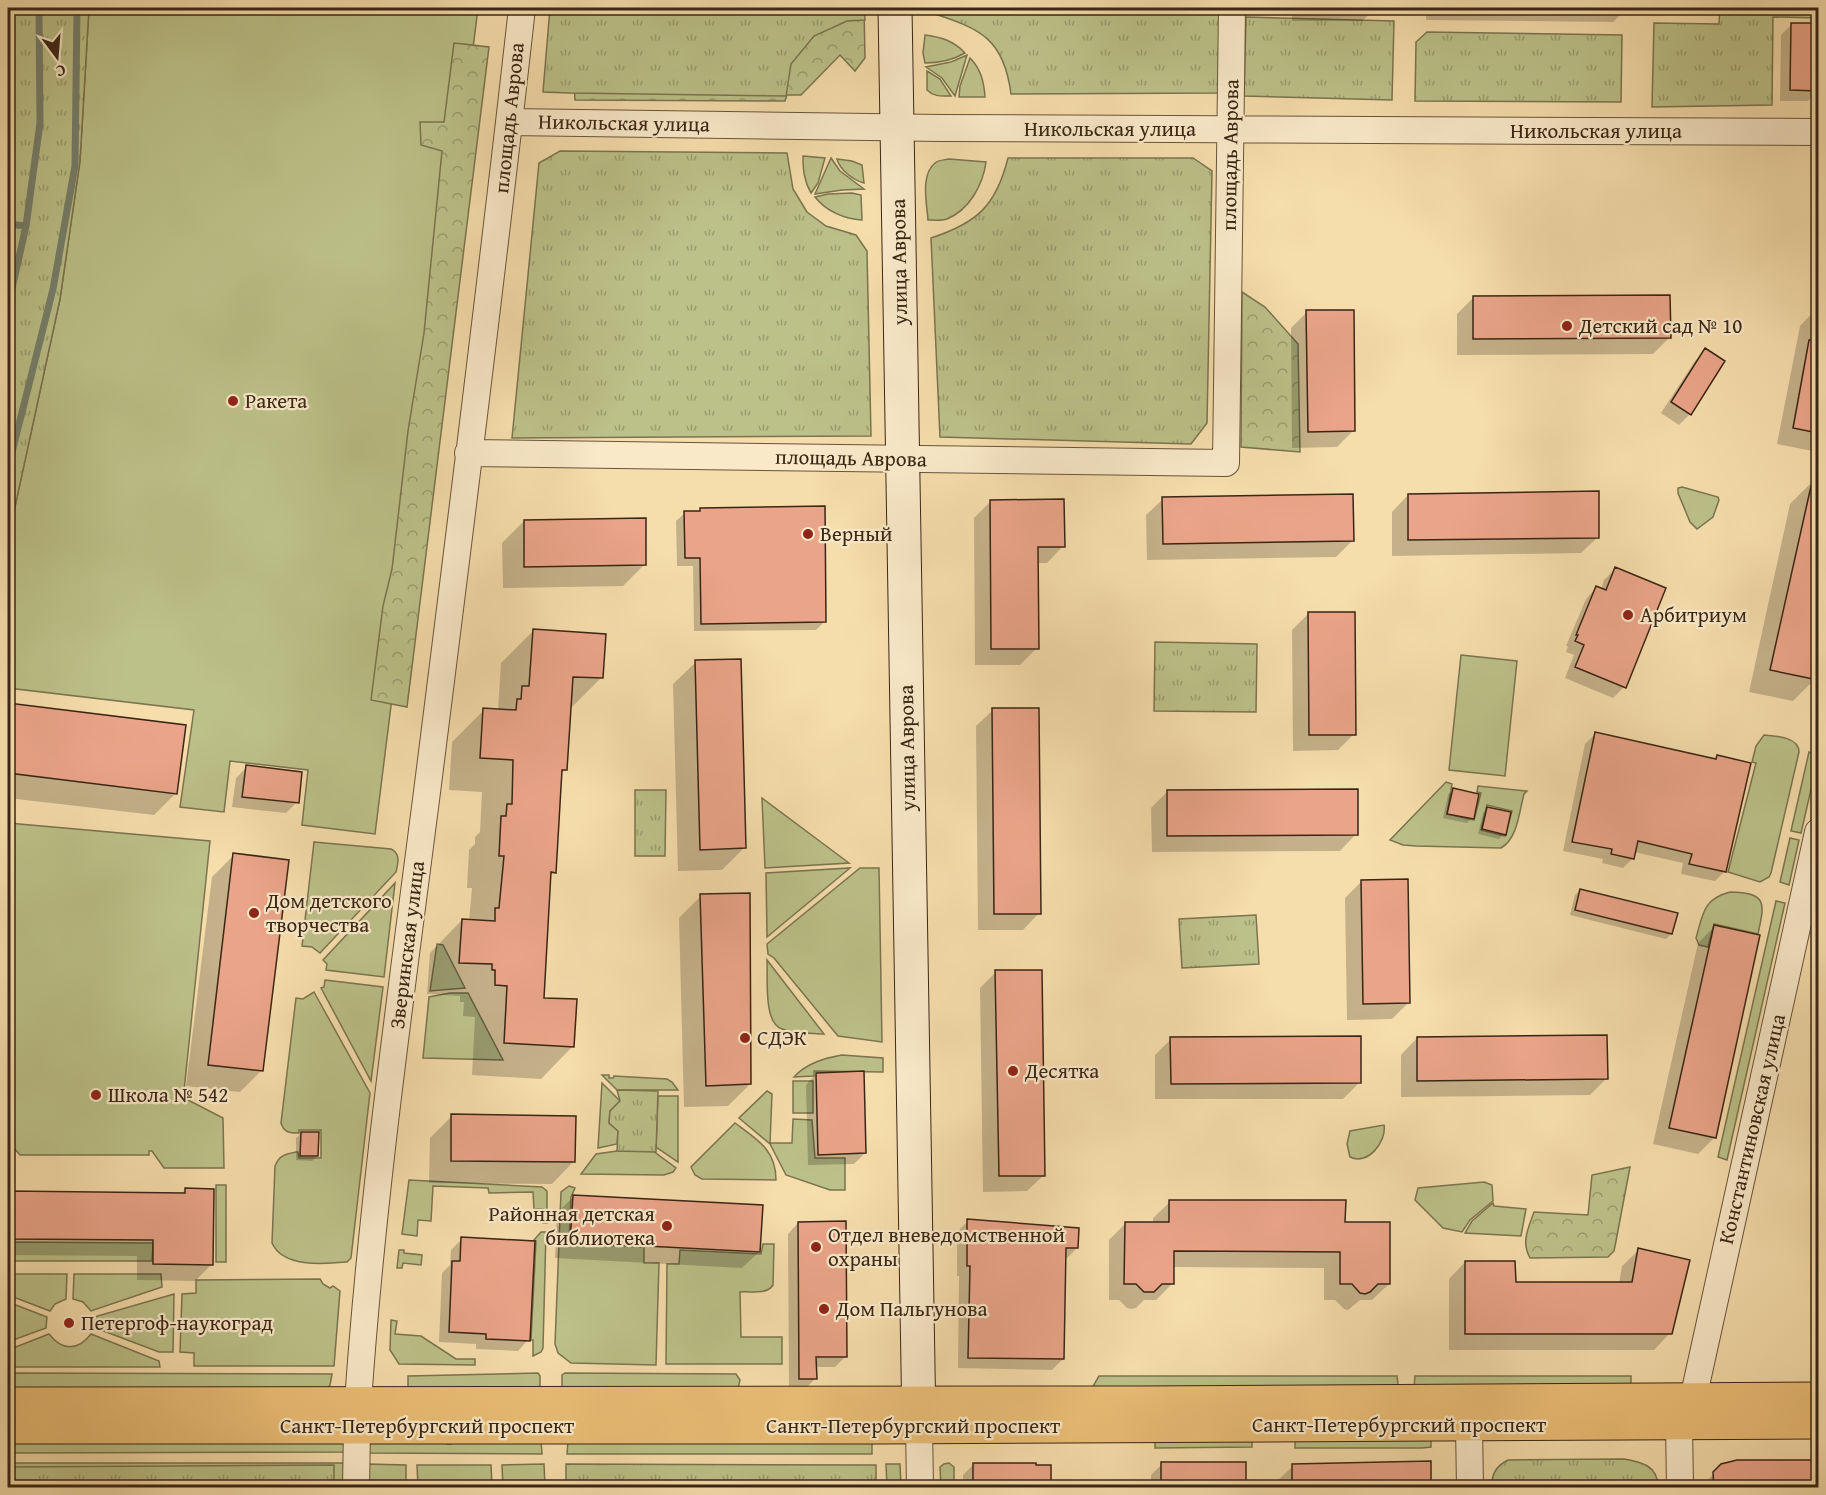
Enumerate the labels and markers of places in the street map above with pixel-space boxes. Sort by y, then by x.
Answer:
place label: Детский сад № 10 [1578,310,1742,341]
marker: Детский сад № 10 [1560,319,1574,333]
place label: Ракета [245,385,307,416]
marker: Ракета [226,394,240,408]
place label: Верный [820,518,892,549]
marker: Верный [801,527,815,541]
place label: Арбитриум [1640,599,1747,630]
marker: Арбитриум [1621,608,1635,622]
place label: Дом детского творчества [265,885,392,940]
marker: Дом детского творчества [247,906,261,920]
place label: СДЭК [757,1022,807,1053]
marker: СДЭК [738,1031,752,1045]
place label: Десятка [1024,1055,1099,1086]
marker: Десятка [1006,1064,1020,1078]
place label: Школа № 542 [108,1079,228,1110]
marker: Школа № 542 [89,1088,103,1102]
place label: Районная детская библиотека [489,1198,655,1253]
marker: Районная детская библиотека [660,1219,674,1233]
place label: Отдел вневедомственной охраны [828,1219,1065,1274]
marker: Отдел вневедомственной охраны [809,1240,823,1254]
place label: Дом Пальгунова [835,1293,987,1324]
marker: Дом Пальгунова [817,1302,831,1316]
place label: Петергоф-наукоград [81,1307,273,1338]
marker: Петергоф-наукоград [62,1316,76,1330]

